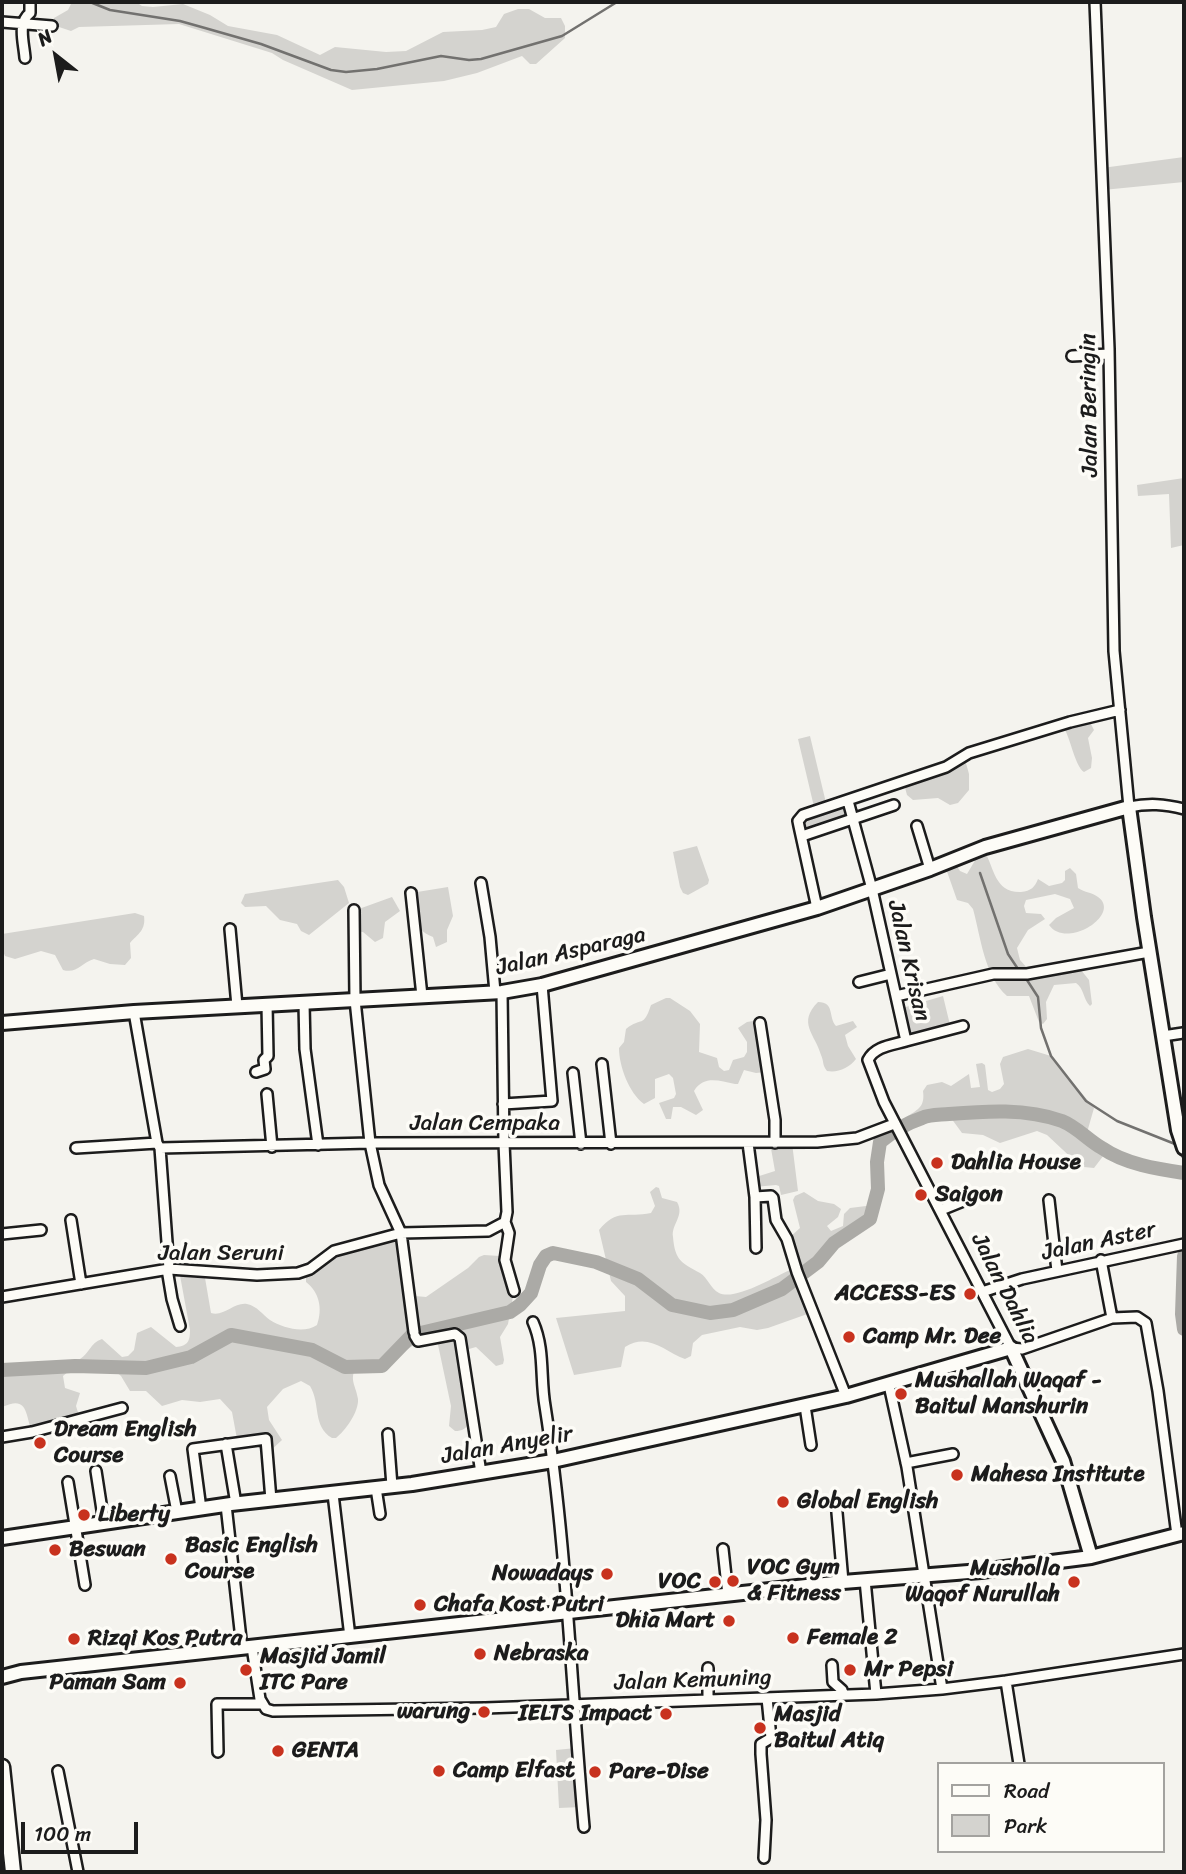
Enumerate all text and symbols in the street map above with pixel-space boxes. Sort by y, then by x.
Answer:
text: N [31,20,59,55]
north arrow [21,21,91,91]
street label: Jalan Beringin [1075,333,1105,477]
street label: Jalan Krisan [881,898,935,1024]
street label: Jalan Asparaga [494,921,648,983]
street label: Jalan Cempaka [410,1110,560,1138]
place label: Dahlia House [951,1149,1081,1177]
marker: Dahlia House [929,1155,945,1171]
place label: Saigon [935,1181,1003,1209]
marker: Saigon [913,1187,929,1203]
street label: Jalan Aster [1040,1216,1158,1268]
street label: Jalan Dahlia [964,1229,1044,1349]
street label: Jalan Seruni [158,1240,284,1268]
place label: ACCESS-ES [835,1280,956,1308]
marker: ACCESS-ES [962,1286,978,1302]
place label: Camp Mr. Dee [863,1323,1001,1351]
marker: Camp Mr. Dee [841,1329,857,1345]
place label: Mushallah Waqaf - Baitul Manshurin [915,1367,1102,1421]
marker: Mushallah Waqaf - Baitul Manshurin [893,1386,909,1402]
place label: Dream English Course [54,1416,197,1470]
street label: Jalan Anyelir [439,1421,575,1471]
marker: Dream English Course [32,1435,48,1451]
place label: Mahesa Institute [971,1461,1145,1489]
marker: Mahesa Institute [949,1467,965,1483]
place label: Global English [797,1488,938,1516]
marker: Global English [775,1494,791,1510]
place label: Liberty [98,1501,170,1529]
marker: Liberty [76,1507,92,1523]
place label: Basic English Course [185,1532,318,1586]
place label: Beswan [69,1536,146,1564]
marker: Beswan [47,1542,63,1558]
marker: Basic English Course [163,1551,179,1567]
place label: VOC Gym & Fitness [747,1554,841,1608]
place label: Musholla Waqof Nurullah [905,1555,1060,1609]
place label: Nowadays [492,1560,593,1588]
marker: Nowadays [599,1566,615,1582]
place label: VOC [658,1568,701,1596]
marker: VOC Gym & Fitness [725,1573,741,1589]
marker: VOC [707,1574,723,1590]
marker: Musholla Waqof Nurullah [1066,1574,1082,1590]
place label: Chafa Kost Putri [434,1591,604,1619]
marker: Chafa Kost Putri [412,1597,428,1613]
place label: Dhia Mart [616,1607,715,1635]
marker: Dhia Mart [721,1613,737,1629]
place label: Female 2 [807,1624,897,1652]
place label: Rizqi Kos Putra [88,1625,242,1653]
marker: Female 2 [785,1630,801,1646]
marker: Rizqi Kos Putra [66,1631,82,1647]
place label: Nebraska [494,1640,589,1668]
place label: Masjid Jamil ITC Pare [260,1643,386,1697]
marker: Nebraska [472,1646,488,1662]
place label: Mr Pepsi [864,1656,953,1684]
marker: Masjid Jamil ITC Pare [238,1662,254,1678]
marker: Mr Pepsi [842,1662,858,1678]
street label: Jalan Kemuning [614,1664,772,1698]
place label: Paman Sam [49,1669,166,1697]
marker: Paman Sam [172,1675,188,1691]
place label: warung [397,1698,470,1726]
place label: IELTS Impact [518,1700,652,1728]
place label: Masjid Baitul Atiq [774,1701,884,1755]
marker: warung [476,1704,492,1720]
marker: IELTS Impact [658,1706,674,1722]
marker: Masjid Baitul Atiq [752,1720,768,1736]
place label: GENTA [292,1737,359,1765]
marker: GENTA [270,1743,286,1759]
place label: Camp Elfast [453,1757,575,1785]
place label: Pare-Dise [609,1758,709,1786]
legend [937,1762,1165,1853]
marker: Camp Elfast [431,1763,447,1779]
marker: Pare-Dise [587,1764,603,1780]
text: Road [1004,1772,1049,1810]
text: Park [1004,1807,1047,1845]
scale bar [24,1808,142,1852]
text: 100 m [34,1815,91,1853]

